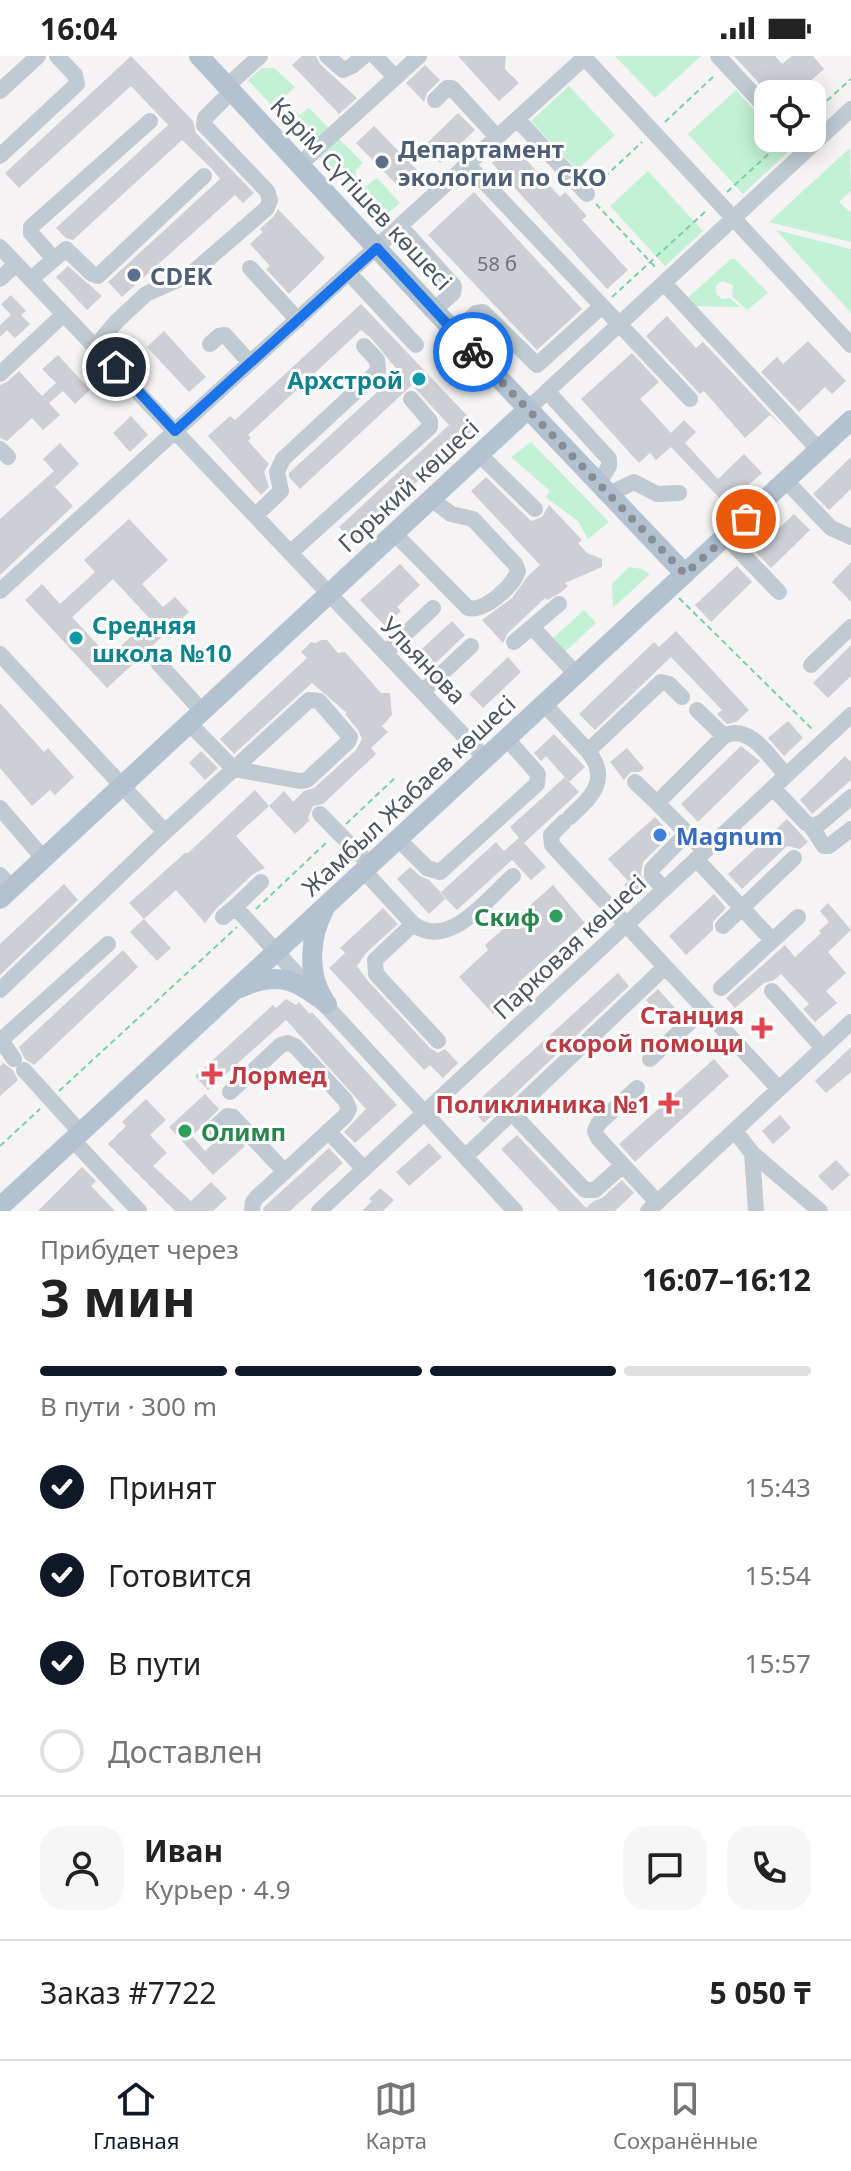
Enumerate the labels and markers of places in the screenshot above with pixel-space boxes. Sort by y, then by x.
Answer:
place label: Департамент экологии по СКО [398,132,607,193]
marker: Департамент экологии по СКО [373,153,391,171]
place label: CDEK [150,259,212,292]
marker: CDEK [125,266,143,284]
pin [82,333,150,401]
place label: Архстрой [287,363,403,396]
marker: Архстрой [410,370,428,388]
pin [712,485,780,553]
place label: Средняя школа №10 [92,608,232,669]
marker: Средняя школа №10 [67,629,85,647]
place label: Magnum [676,819,783,852]
marker: Magnum [651,826,669,844]
place label: Скиф [474,900,540,933]
marker: Скиф [547,907,565,925]
place label: Станция скорой помощи [545,998,744,1059]
marker: Станция скорой помощи [751,1017,773,1039]
place label: Лормед [230,1058,328,1091]
marker: Лормед [201,1063,223,1085]
place label: Поликлиника №1 [436,1087,651,1120]
marker: Поликлиника №1 [658,1092,680,1114]
place label: Олимп [201,1115,286,1148]
marker: Олимп [176,1122,194,1140]

